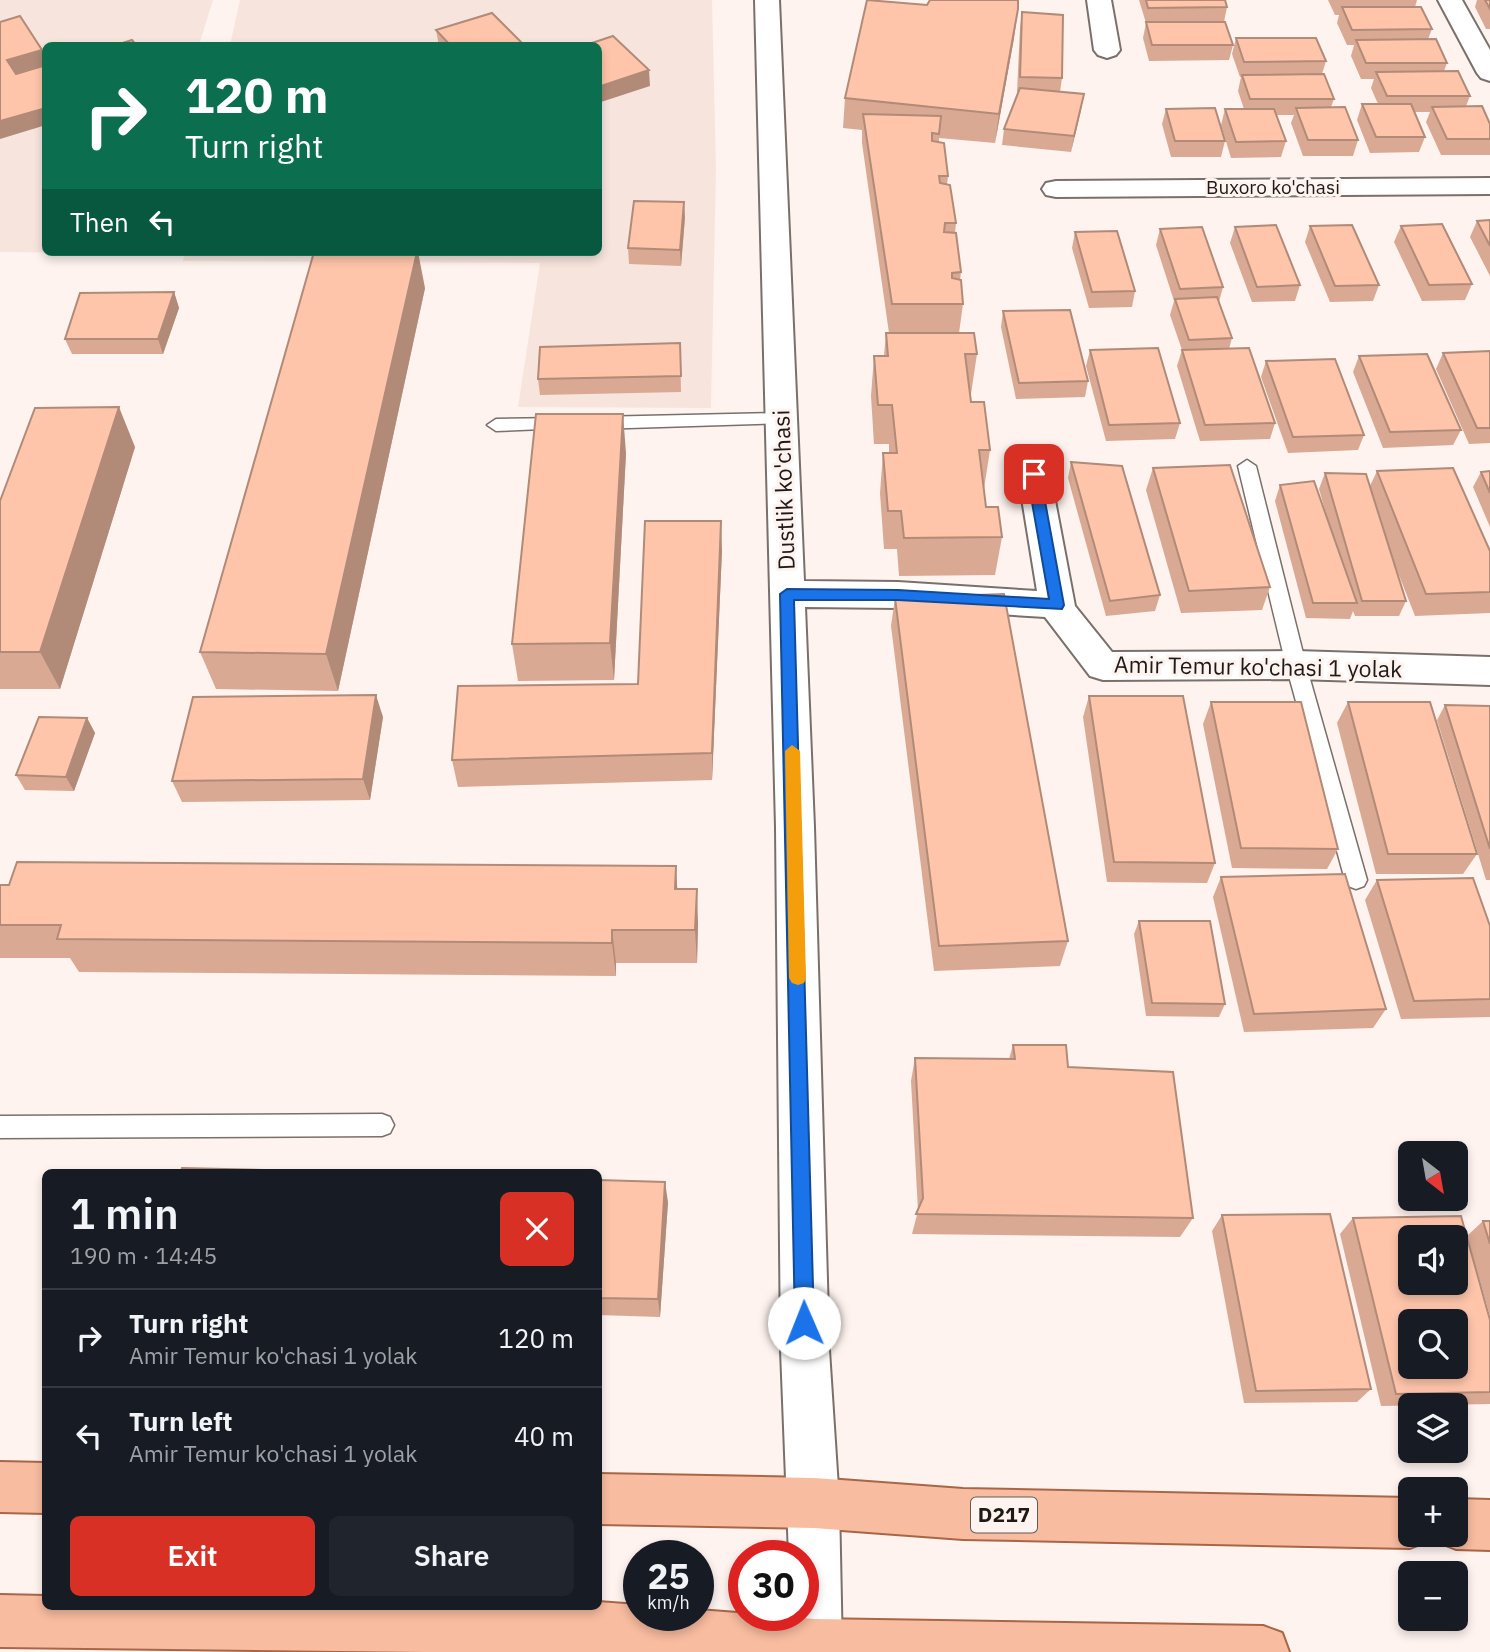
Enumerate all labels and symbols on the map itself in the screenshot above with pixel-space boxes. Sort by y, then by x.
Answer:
street label: Buxoro ko'chasi [1206,175,1340,199]
street label: Dustlik ko'chasi [765,409,801,571]
pin [1004,444,1064,504]
street label: Amir Temur ko'chasi 1 yolak [1114,648,1402,684]
north arrow [1398,1141,1468,1211]
position arrow [767,1286,841,1360]
road number: D217 [971,1498,1037,1532]
speed limit sign: 30 [728,1540,819,1631]

